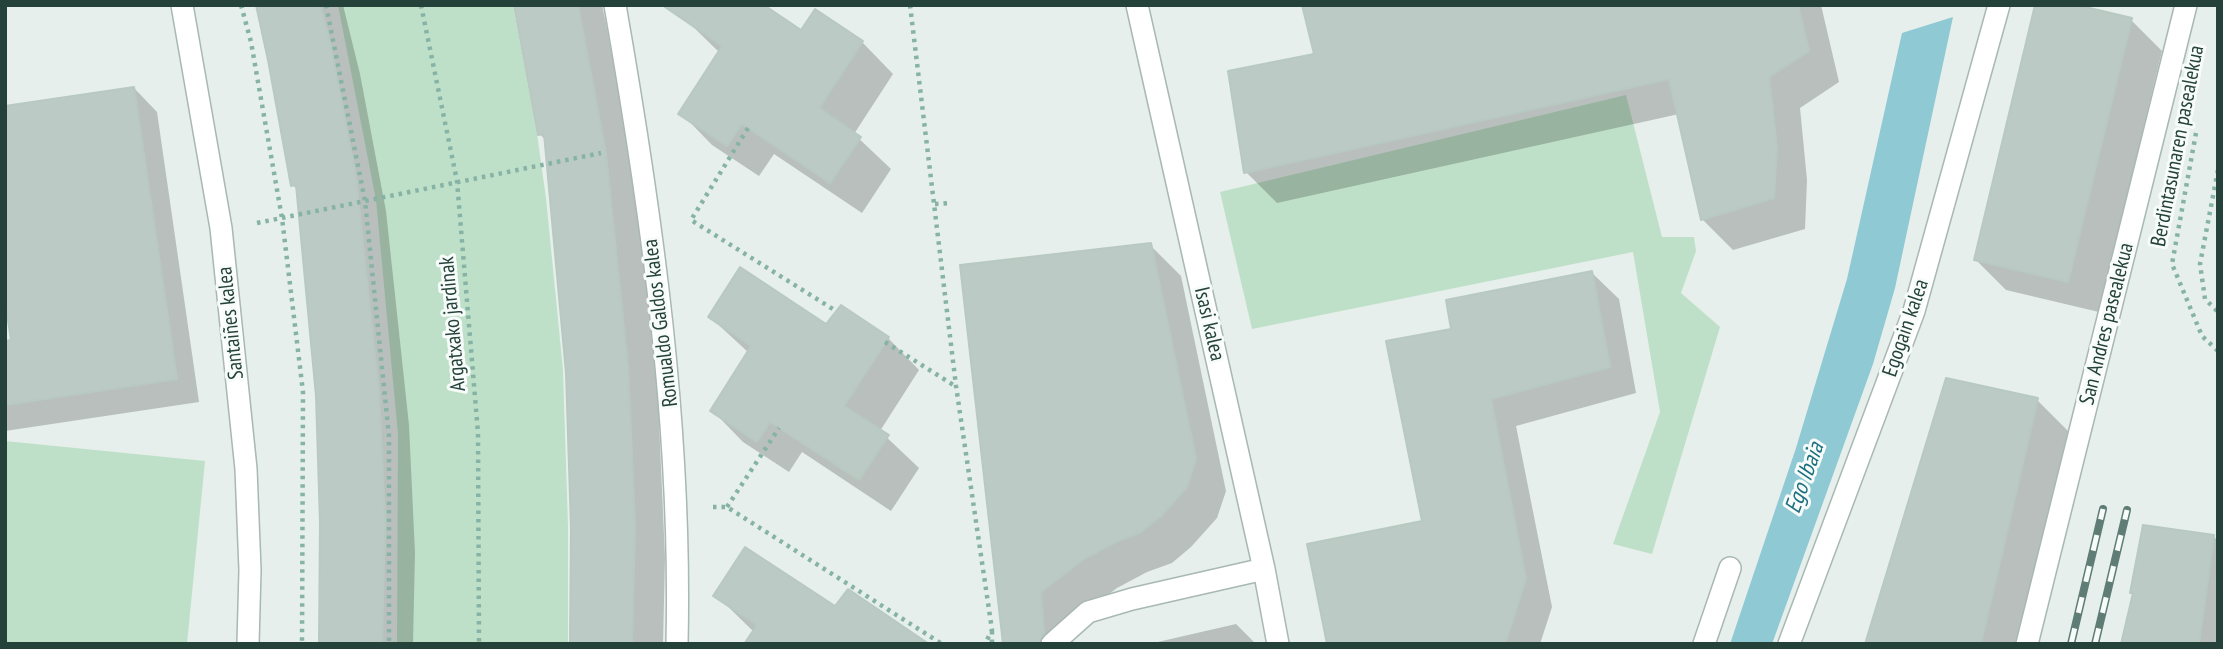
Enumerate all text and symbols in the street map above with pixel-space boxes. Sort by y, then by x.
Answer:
street label: Berdintasunaren pasealekua [2146,43,2210,249]
street label: Romualdo Galdos kalea [638,238,684,408]
street label: San Andres pasealekua [2075,240,2139,408]
street label: Argatxako jardinak [435,256,471,392]
street label: Santaiñes kalea [213,265,249,381]
street label: Egogain kalea [1878,276,1934,380]
street label: Isasi kalea [1188,285,1230,363]
water label: Ego Ibaia [1779,439,1831,517]

